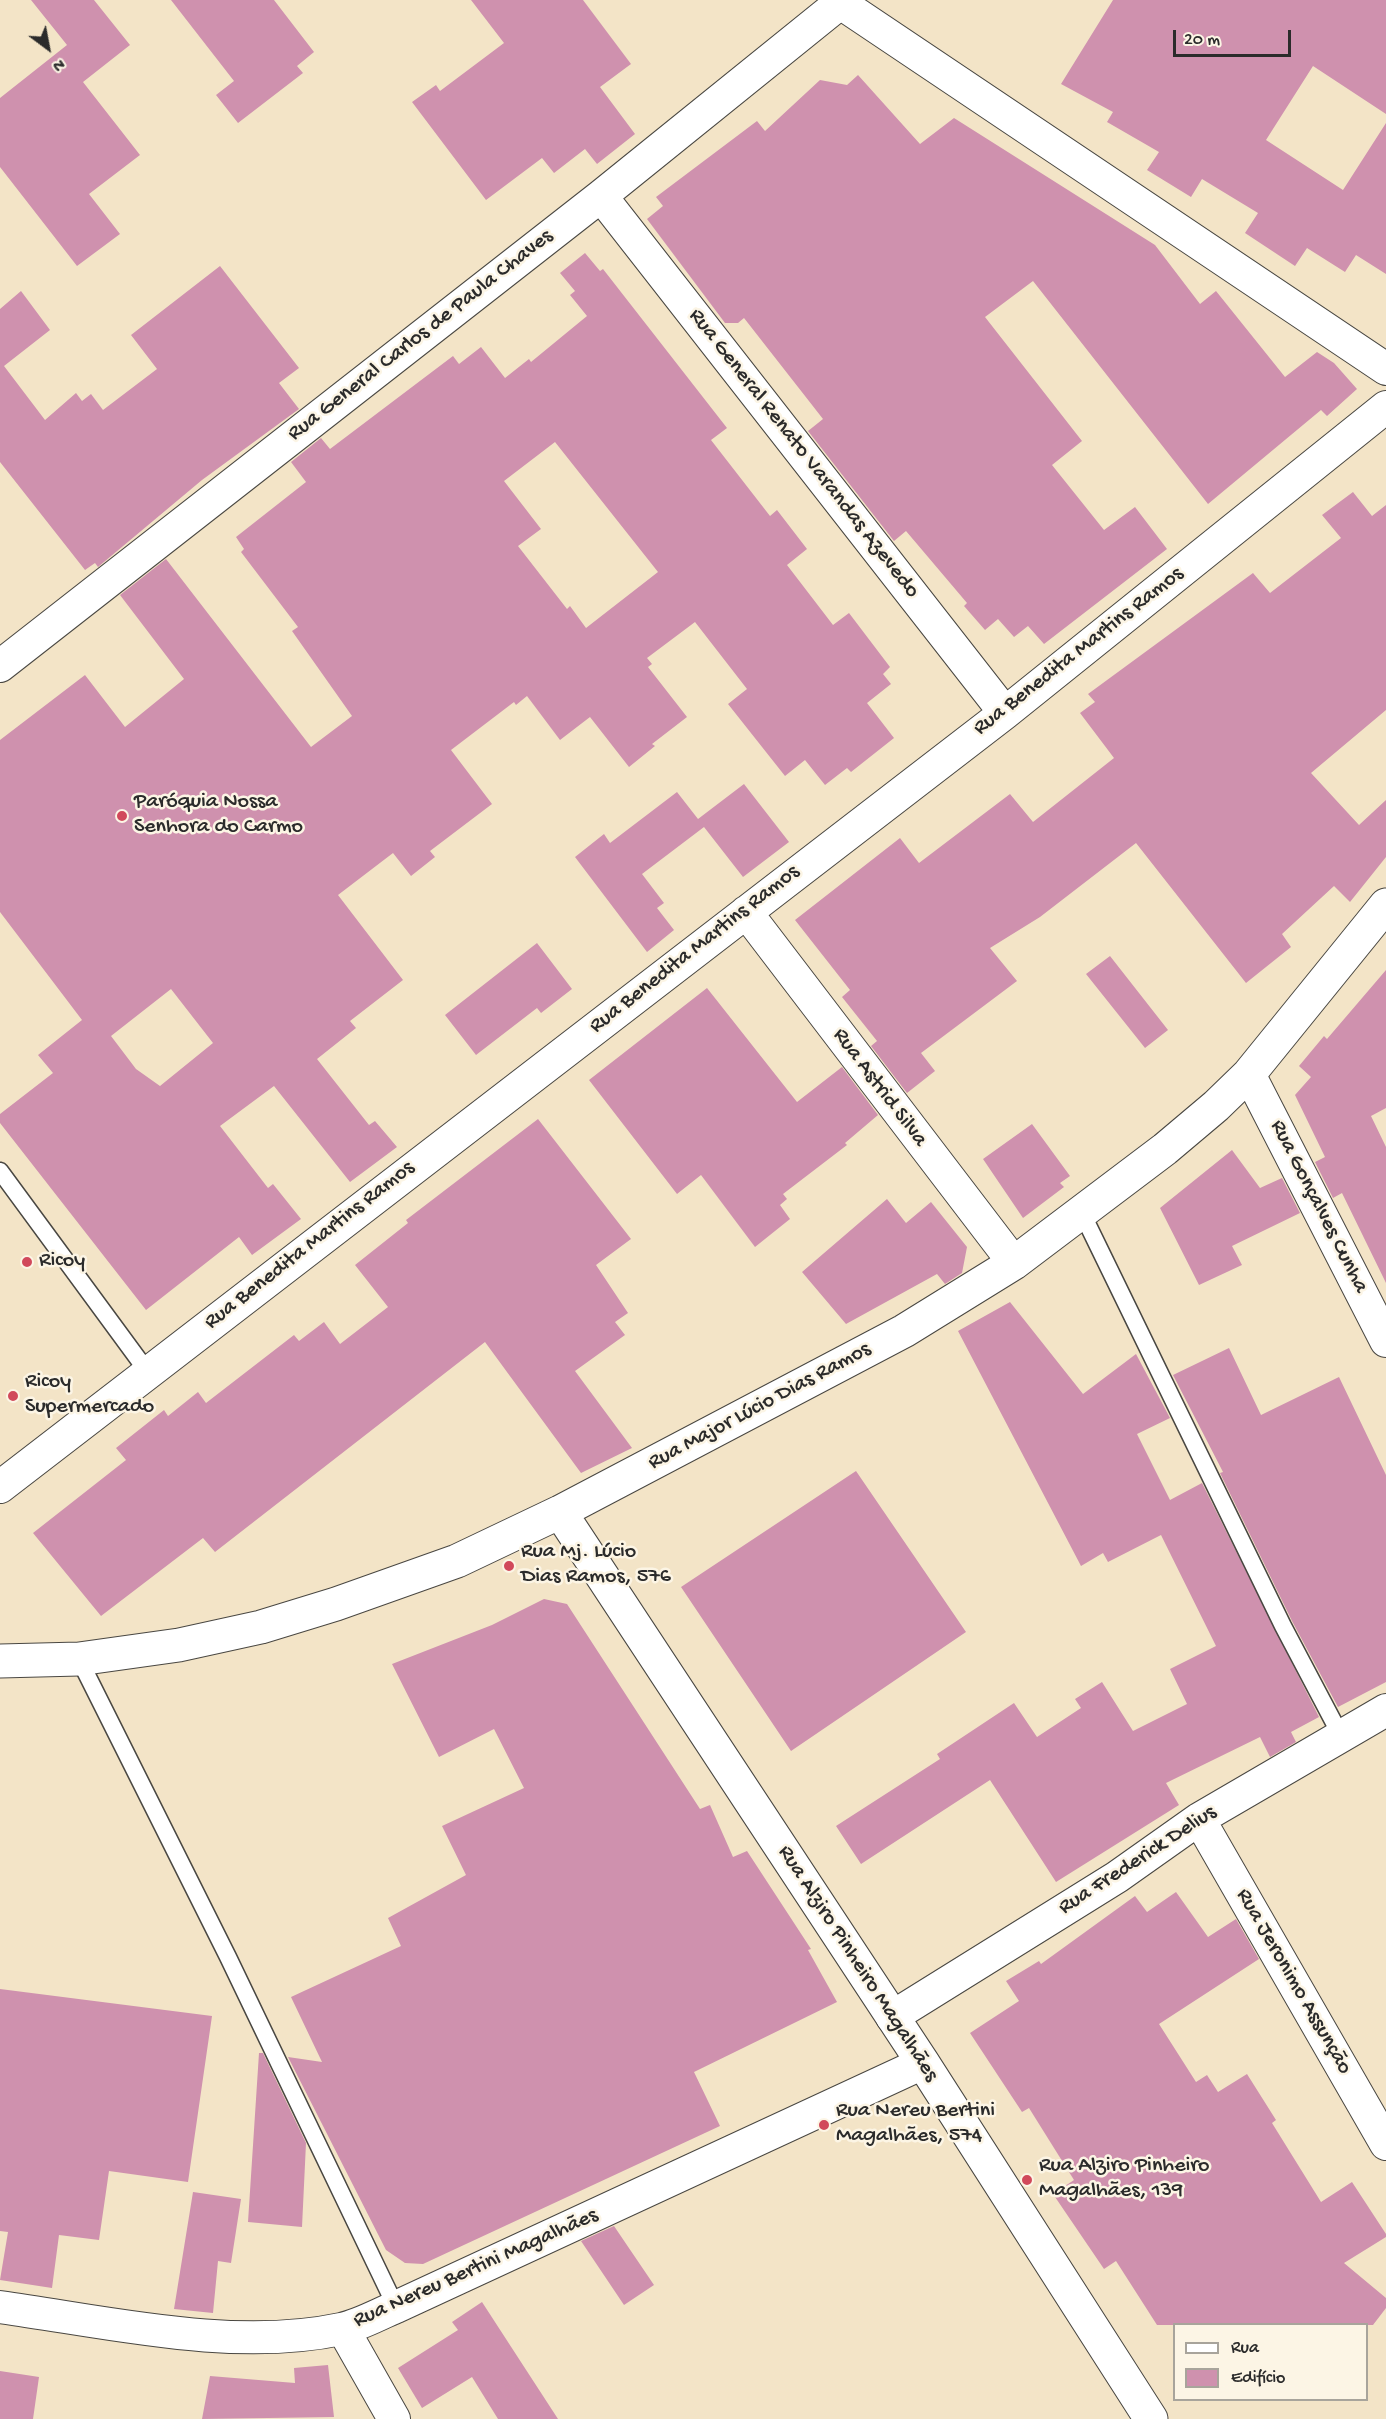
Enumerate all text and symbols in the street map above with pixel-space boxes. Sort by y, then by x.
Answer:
north arrow [18,18,78,78]
scale bar [1176,18,1294,56]
text: 20 m [1184,30,1220,51]
text: N [48,53,67,75]
street label: Rua General Carlos de Paula Chaves [283,224,559,448]
street label: Rua General Renato Varandas Azevedo [682,304,924,604]
street label: Rua Benedita Martins Ramos [969,562,1189,742]
place label: Paróquia Nossa Senhora do Carmo [134,790,303,842]
marker: Paróquia Nossa Senhora do Carmo [115,809,129,823]
street label: Rua Benedita Martins Ramos [585,860,805,1040]
street label: Rua Astrid Silva [826,1023,932,1153]
street label: Rua Gonçalves Cunha [1263,1116,1373,1298]
street label: Rua Benedita Martins Ramos [200,1156,420,1336]
place label: Ricoy [39,1249,85,1275]
marker: Ricoy [20,1255,34,1269]
street label: Rua Major Lúcio Dias Ramos [644,1337,876,1477]
place label: Ricoy Supermercado [25,1370,154,1422]
marker: Ricoy Supermercado [6,1389,20,1403]
place label: Rua Mj. Lúcio Dias Ramos, 576 [521,1540,671,1592]
marker: Rua Mj. Lúcio Dias Ramos, 576 [502,1559,516,1573]
street label: Rua Frederick Delius [1054,1800,1222,1922]
street label: Rua Alziro Pinheiro Magalhães [771,1841,943,2087]
street label: Rua Jeronimo Assunção [1229,1884,1357,2080]
place label: Rua Nereu Bertini Magalhães, 574 [836,2099,995,2150]
marker: Rua Nereu Bertini Magalhães, 574 [817,2118,831,2132]
place label: Rua Alziro Pinheiro Magalhães, 139 [1039,2154,1209,2206]
marker: Rua Alziro Pinheiro Magalhães, 139 [1020,2173,1034,2187]
street label: Rua Nereu Bertini Magalhães [350,2203,602,2335]
legend [1173,2323,1368,2401]
text: Rua [1231,2338,1259,2359]
text: Edifício [1231,2368,1285,2389]

